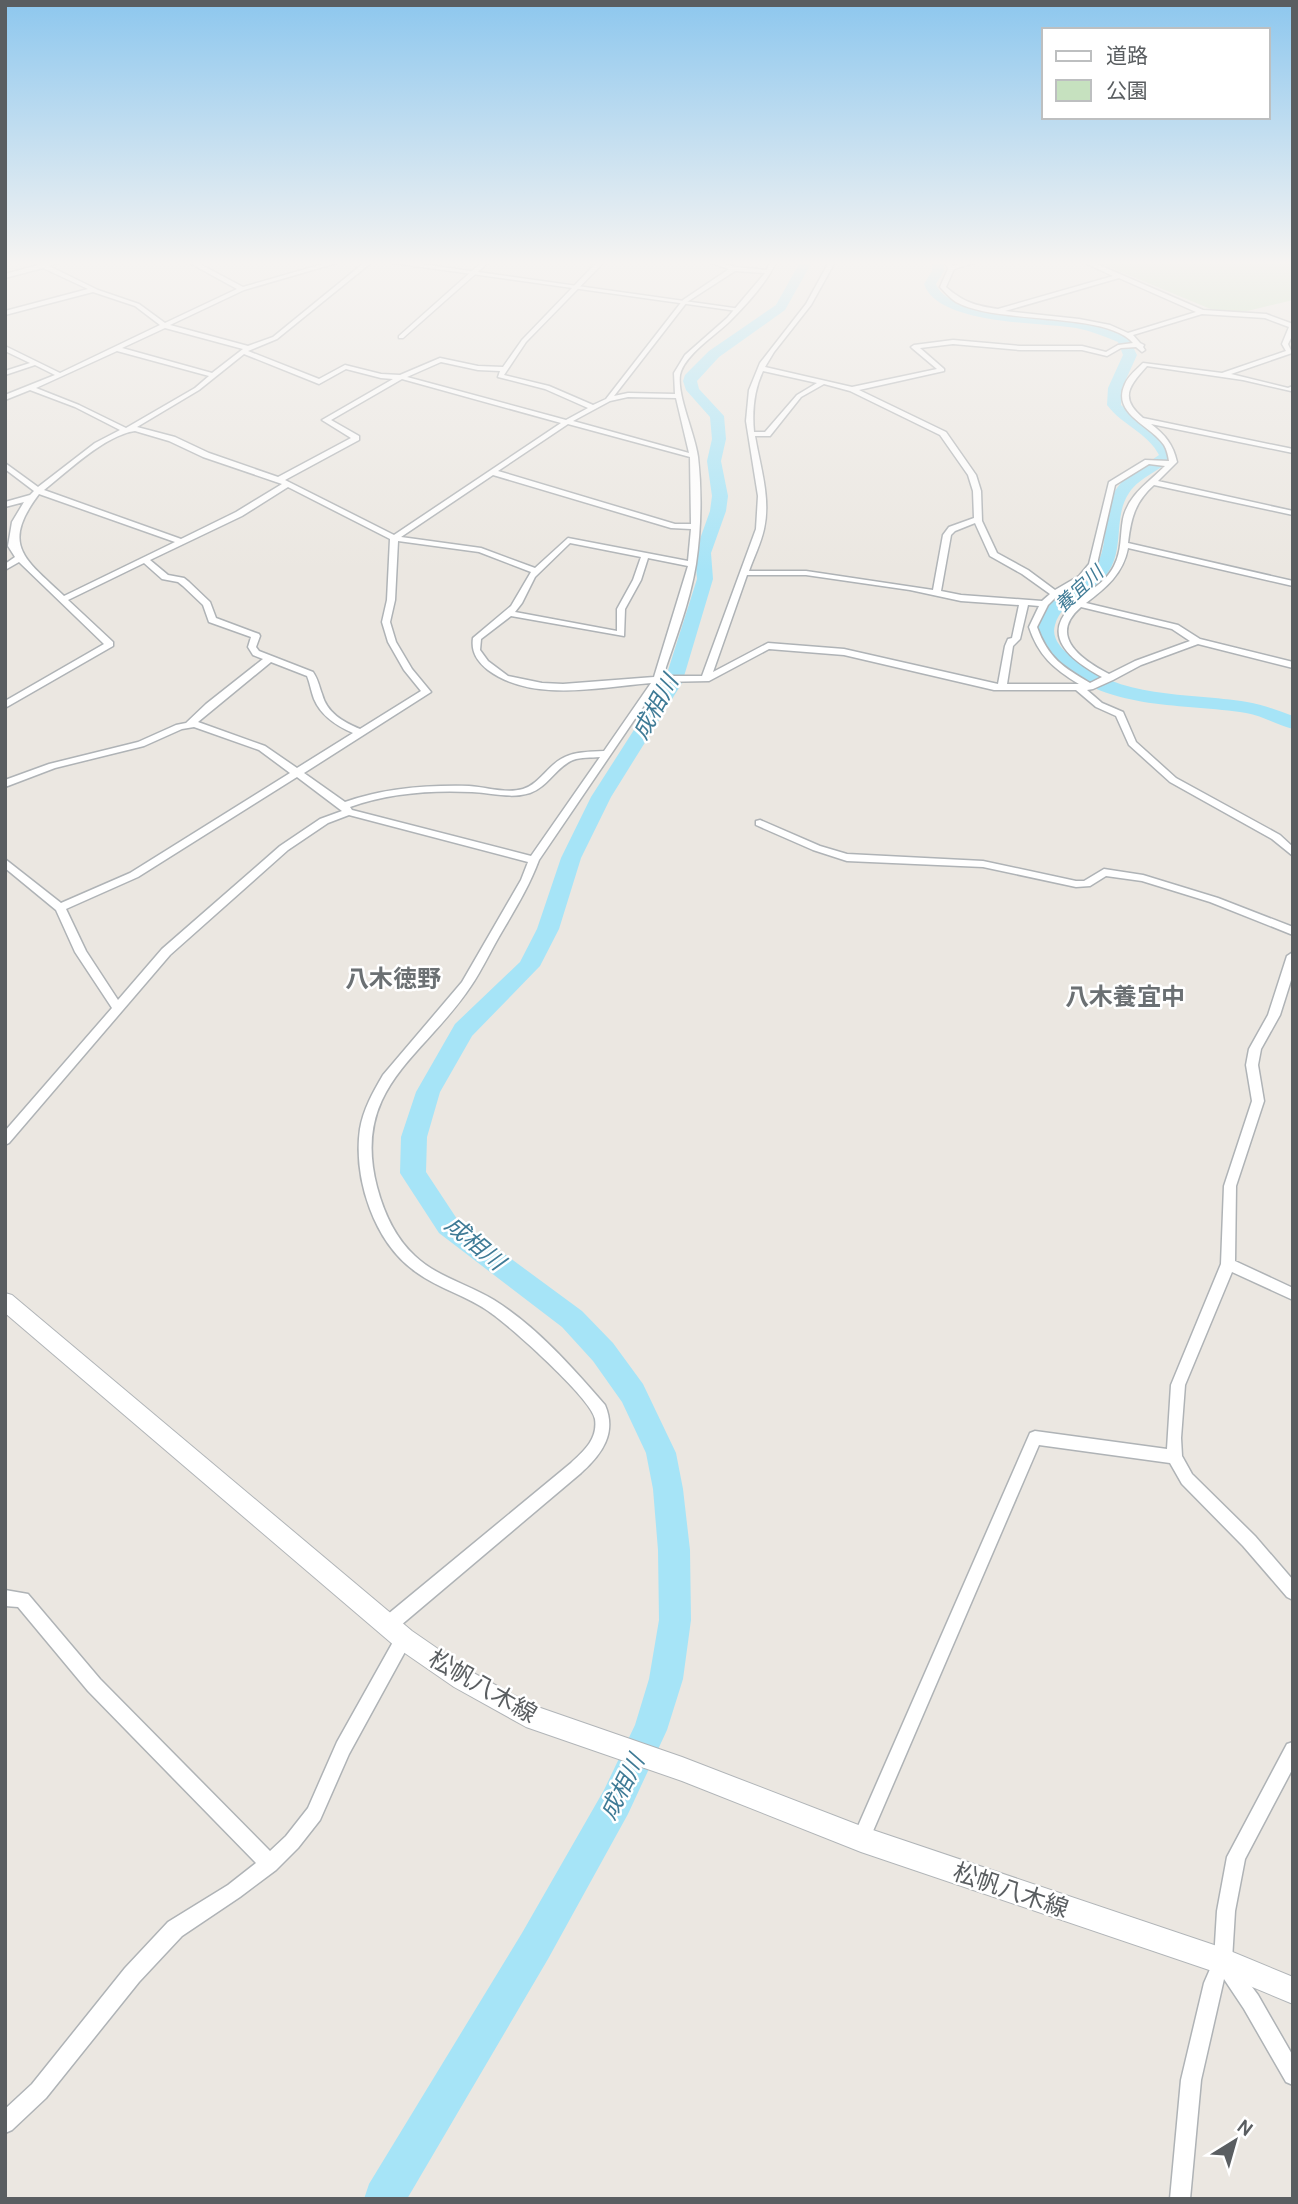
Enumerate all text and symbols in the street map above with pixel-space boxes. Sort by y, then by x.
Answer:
legend [1042,28,1270,119]
text: 道路 [1106,43,1148,68]
text: 公園 [1106,78,1148,103]
water label: 養宜川 [1050,560,1109,617]
water label: 成相川 [626,667,685,744]
district label: 八木徳野 [345,964,441,993]
district label: 八木養宜中 [1065,982,1185,1011]
water label: 成相川 [440,1210,513,1278]
street label: 松帆八木線 [424,1643,542,1729]
water label: 成相川 [594,1747,651,1824]
street label: 松帆八木線 [950,1857,1072,1923]
north arrow [1200,2106,1270,2176]
text: N [1233,2115,1257,2141]

